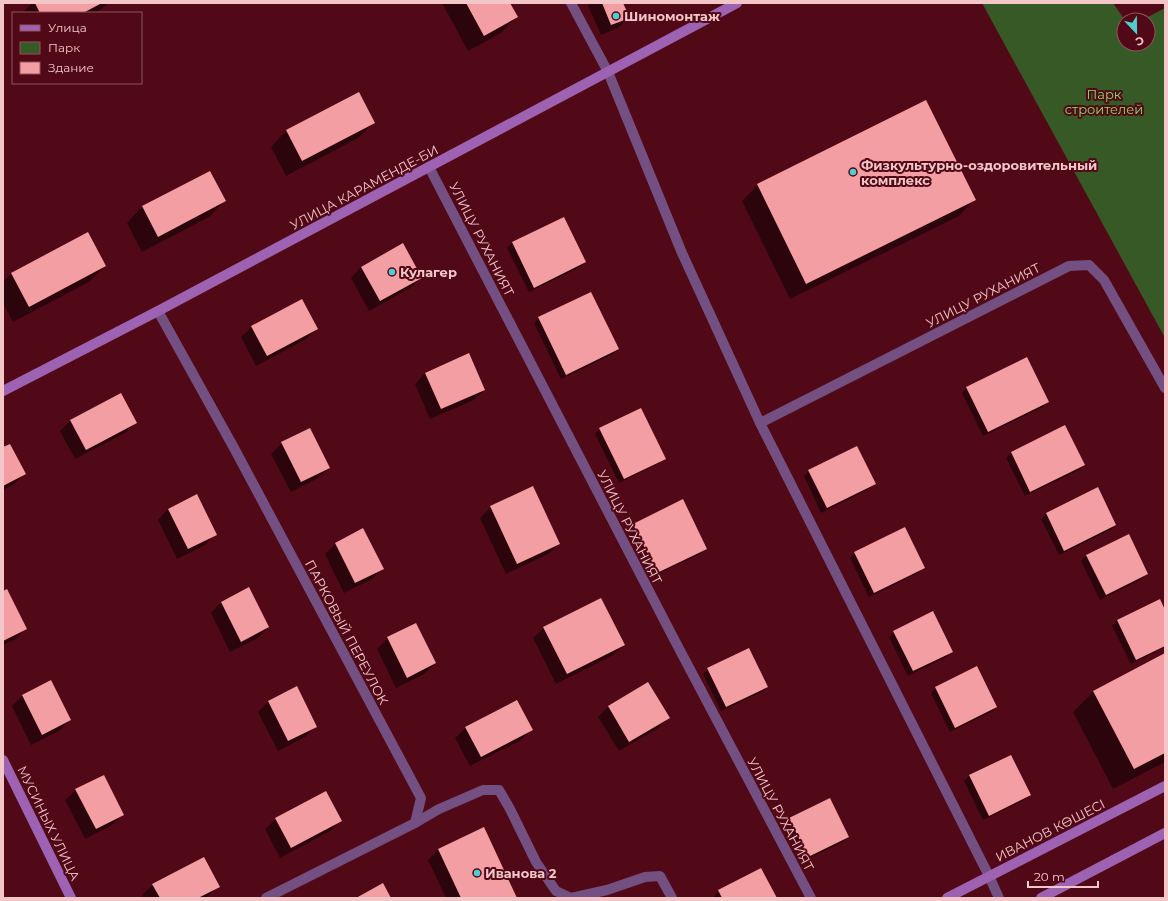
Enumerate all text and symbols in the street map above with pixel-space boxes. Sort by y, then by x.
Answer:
place label: Шиномонтаж [624,8,720,24]
marker: Шиномонтаж [611,11,621,21]
legend [12,12,142,84]
north arrow [1116,12,1156,52]
text: Улица [48,20,87,35]
text: С [1133,33,1146,49]
text: Парк [48,40,80,55]
text: Здание [48,60,94,75]
park label: Парк строителей [1065,86,1143,117]
street label: УЛИЦА КАРАМЕНДЕ-БИ [287,141,441,233]
place label: Физкультурно-оздоровительный комплекс [861,157,1097,188]
marker: Физкультурно-оздоровительный комплекс [848,167,858,177]
street label: УЛИЦУ РУХАНИЯТ [446,179,518,299]
street label: УЛИЦУ РУХАНИЯТ [923,259,1043,331]
place label: Кулагер [400,264,457,280]
marker: Кулагер [387,267,397,277]
street label: УЛИЦУ РУХАНИЯТ [594,467,666,587]
street label: ПАРКОВЫЙ ПЕРЕУЛОК [302,557,392,707]
street label: УЛИЦУ РУХАНИЯТ [744,755,818,874]
street label: МУСИНЫХ УЛИЦА [14,763,84,883]
street label: ИВАНОВ КӨШЕСІ [993,795,1107,865]
scale bar [1028,863,1098,889]
place label: Иванова 2 [485,865,557,881]
marker: Иванова 2 [472,868,482,878]
text: 20 m [1034,869,1065,884]

